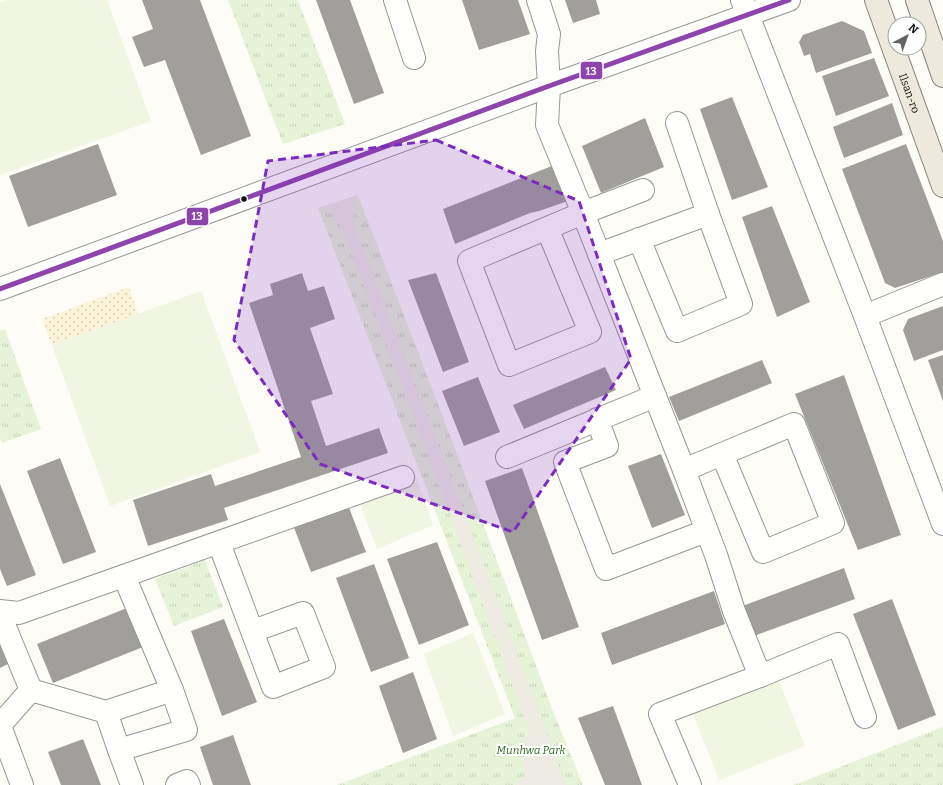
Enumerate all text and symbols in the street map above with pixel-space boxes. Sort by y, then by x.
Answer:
north arrow [887,16,927,56]
text: N [906,21,921,37]
line badge: 13 [580,61,603,80]
text: 13 [585,65,597,78]
street label: Ilsan-ro [896,72,923,115]
unlabelled marker [239,194,249,204]
line badge: 13 [186,207,209,226]
text: 13 [191,210,203,223]
park label: Munhwa Park [497,744,566,757]

